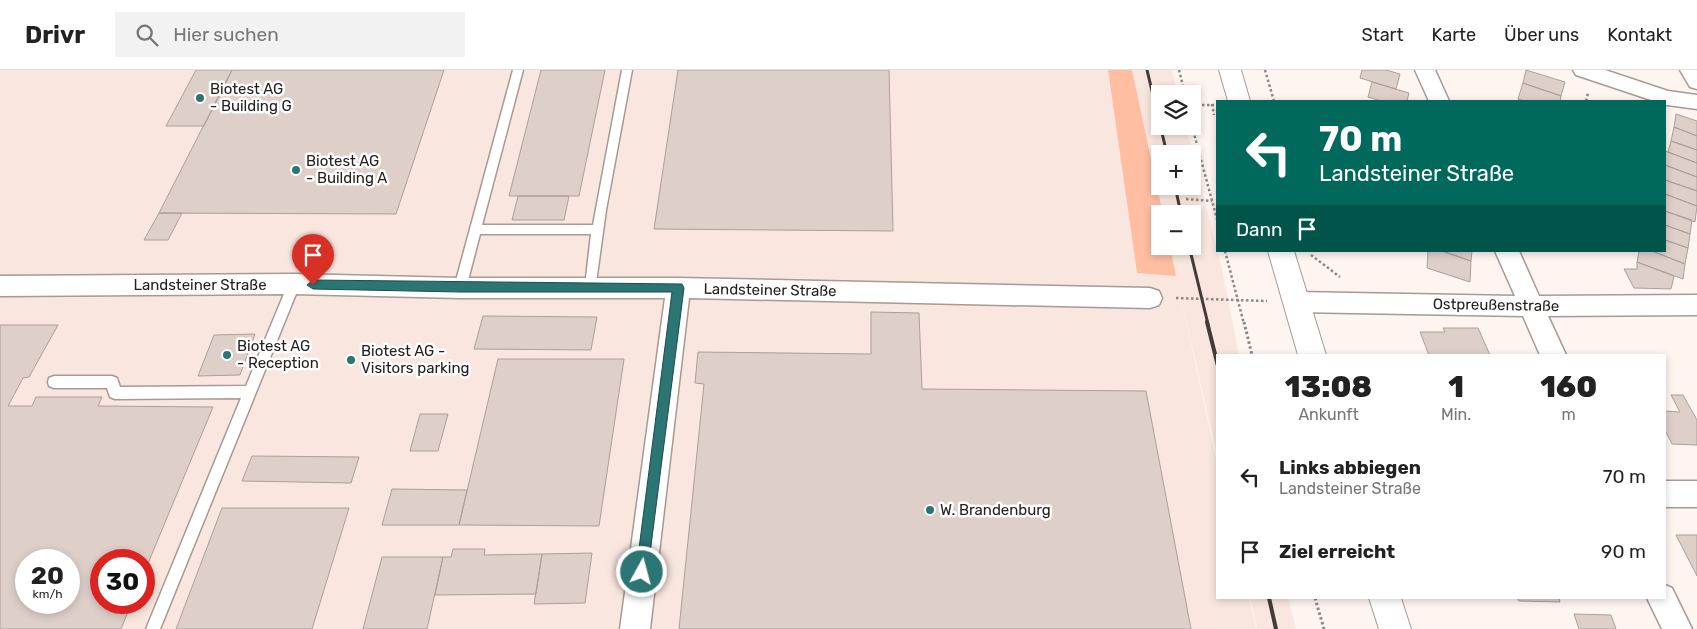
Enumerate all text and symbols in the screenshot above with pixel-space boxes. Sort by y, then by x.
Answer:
search box [115,12,465,57]
text: Drivr [25,21,85,49]
icon: search [133,21,161,49]
text: Hier suchen [173,23,279,46]
text: Start [1361,24,1404,46]
text: Karte [1432,24,1476,46]
text: Über uns [1504,24,1579,46]
text: Kontakt [1607,24,1672,46]
place label: Biotest AG - Building G [210,80,292,115]
map controls [1151,85,1201,255]
button: layers [1151,85,1201,135]
marker: Biotest AG - Building G [194,92,206,104]
text: 70 m [1319,118,1402,160]
icon: left [1236,120,1301,185]
button: + [1151,145,1201,195]
place label: Biotest AG - Building A [306,152,387,187]
text: Landsteiner Straße [1319,160,1514,187]
marker: Biotest AG - Building A [290,164,302,176]
button: − [1151,205,1201,255]
icon: arrive [1293,215,1321,243]
text: Dann [1236,218,1283,241]
pin [292,234,334,285]
icon: arrive [299,241,327,269]
street label: Landsteiner Straße [133,276,267,294]
street label: Landsteiner Straße [703,280,837,300]
street label: Ostpreußenstraße [1433,295,1559,315]
place label: Biotest AG - Reception [237,337,319,372]
place label: Biotest AG - Visitors parking [361,342,470,377]
marker: Biotest AG - Reception [221,349,233,361]
marker: Biotest AG - Visitors parking [345,354,357,366]
text: 13:08 [1285,369,1372,405]
text: 1 [1448,369,1464,405]
text: 160 [1540,369,1597,405]
text: Ankunft [1298,405,1359,424]
text: Min. [1441,405,1471,424]
text: m [1562,405,1576,424]
text: Links abbiegen [1279,456,1421,479]
icon: left [1236,463,1264,491]
text: 70 m [1603,465,1646,488]
text: Landsteiner Straße [1279,479,1421,498]
place label: W. Brandenburg [940,501,1051,519]
marker: W. Brandenburg [924,504,936,516]
icon: arrive [1236,538,1264,566]
text: Ziel erreicht [1279,540,1395,563]
text: 90 m [1601,540,1646,563]
position arrow [615,545,667,597]
speed limit sign: 30 [90,549,155,614]
text: 20 [31,561,64,590]
text: km/h [33,587,62,601]

